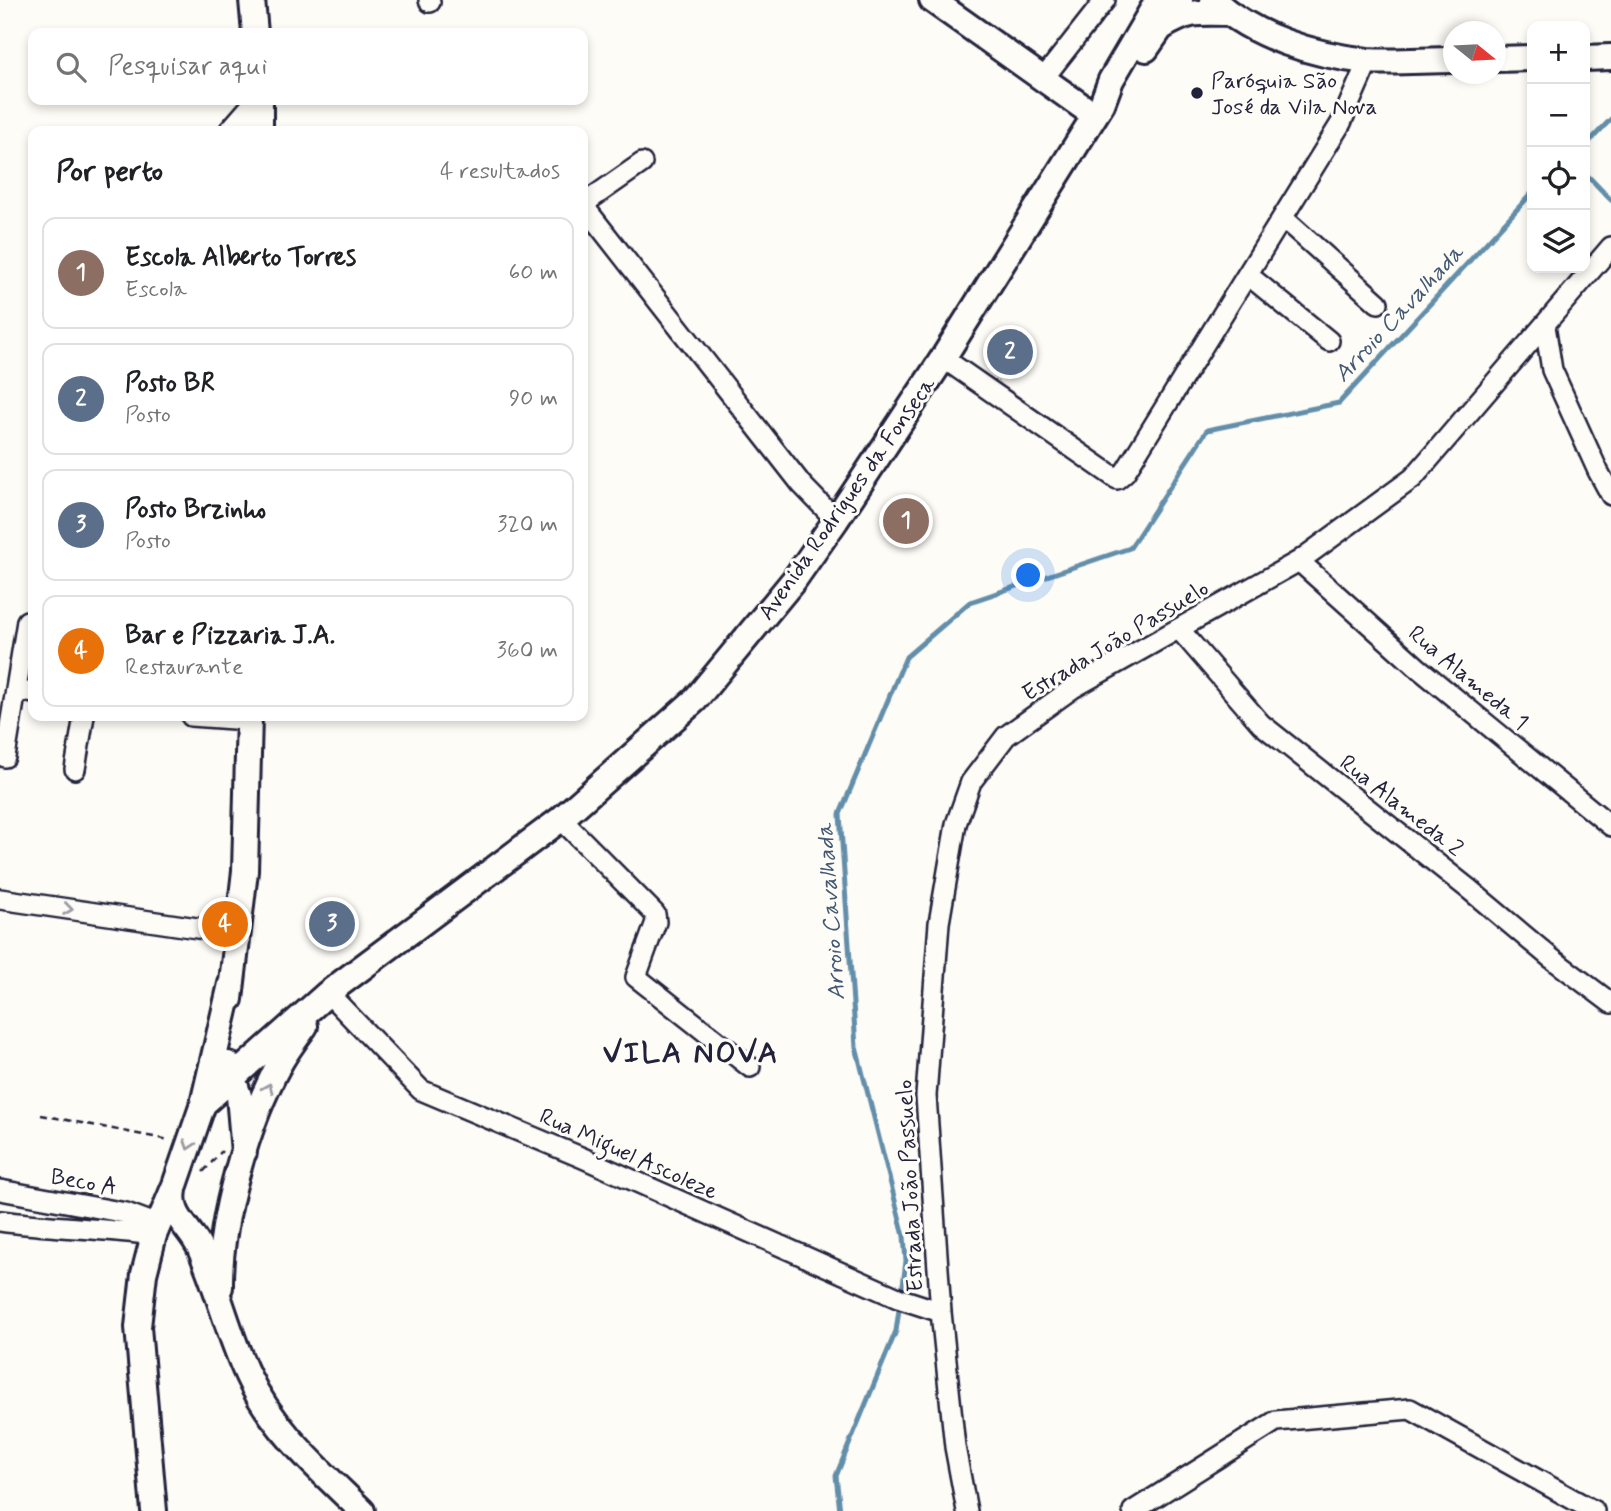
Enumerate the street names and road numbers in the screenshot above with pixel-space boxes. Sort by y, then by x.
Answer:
street label: Avenida Rodrigues da Fonseca [752,372,943,627]
street label: Estrada João Passuelo [1017,574,1215,709]
street label: Rua Alameda 1 [1401,619,1534,738]
street label: Rua Alameda 2 [1333,749,1469,864]
street label: Estrada João Passuelo [890,1079,932,1293]
street label: Rua Miguel Ascoleze [533,1102,722,1210]
street label: Beco A [48,1162,119,1204]

